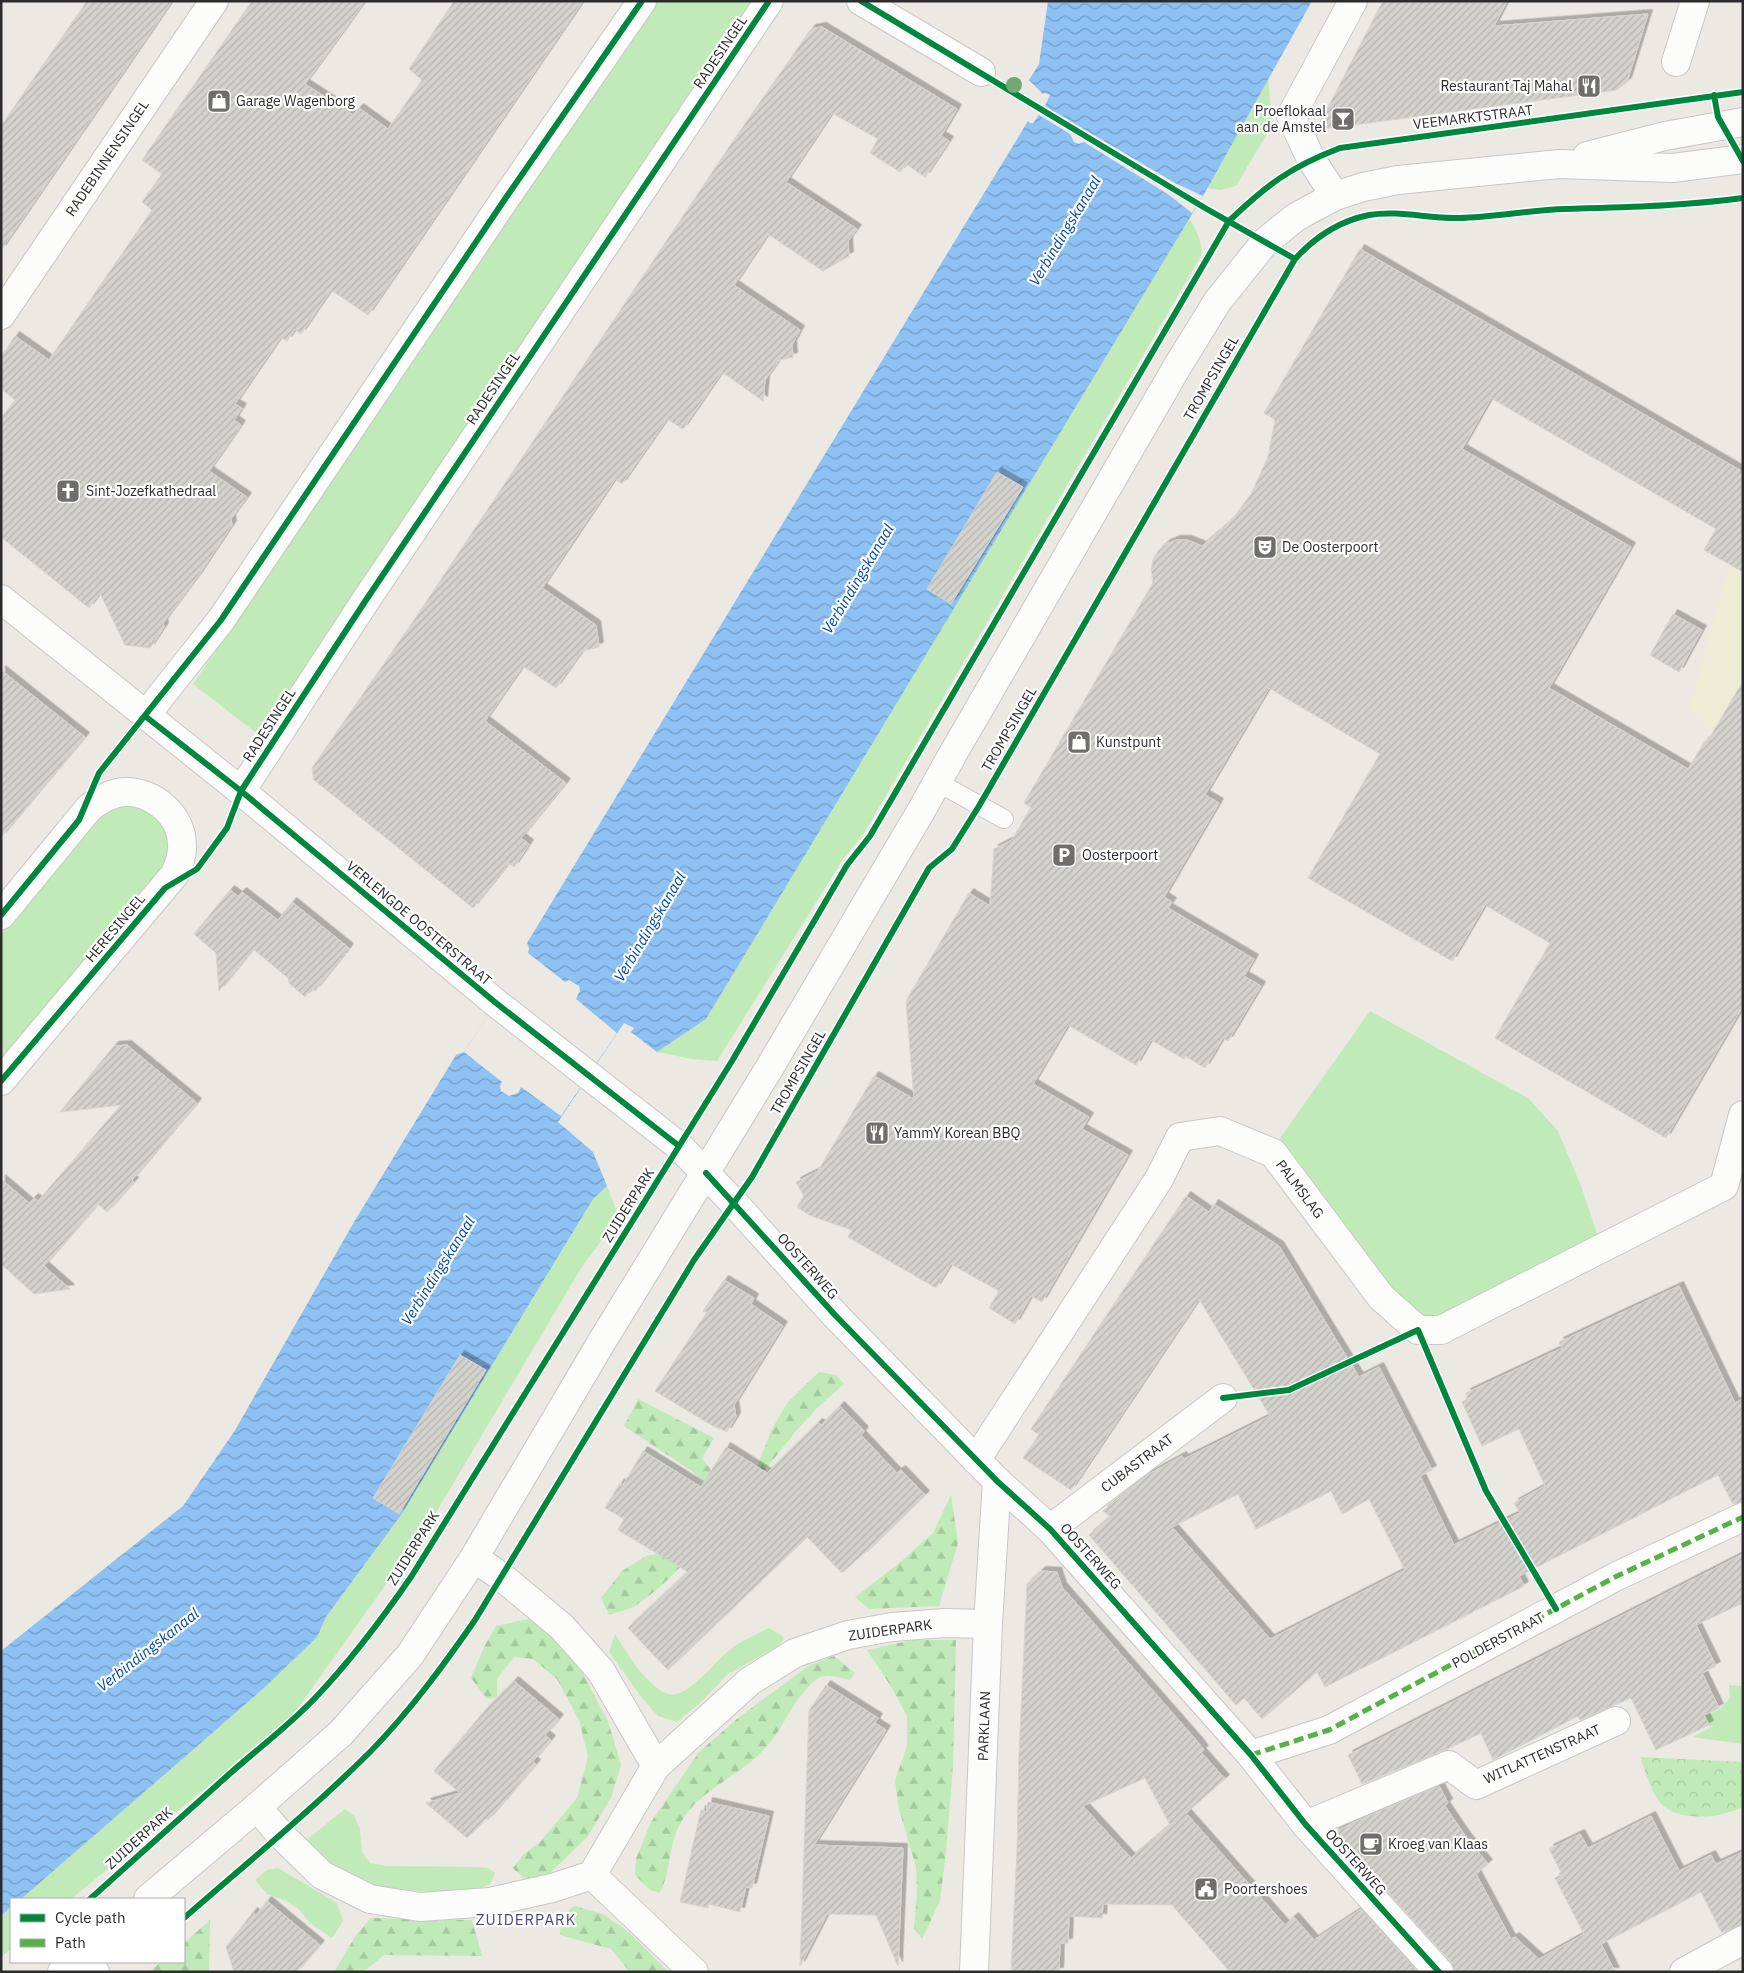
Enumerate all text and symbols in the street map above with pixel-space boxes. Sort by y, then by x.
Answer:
street label: RADESINGEL [689,12,751,92]
restaurant icon: Restaurant Taj Mahal [1576,73,1602,99]
place label: Restaurant Taj Mahal [1440,77,1572,95]
shop icon: Garage Wagenborg [206,88,232,114]
place label: Garage Wagenborg [236,92,356,110]
street label: RADEBINNENSINGEL [61,96,153,220]
street label: VEEMARKTSTRAAT [1412,101,1534,133]
place label: Proeflokaal aan de Amstel [1236,102,1326,136]
bar icon: Proeflokaal aan de Amstel [1330,106,1356,132]
water label: Verbindingskanaal [1024,172,1105,289]
street label: TROMPSINGEL [1179,332,1243,424]
street label: RADESINGEL [462,348,524,428]
church icon: Sint-Jozefkathedraal [55,478,81,504]
place label: Sint-Jozefkathedraal [86,482,216,500]
water label: Verbindingskanaal [817,520,898,637]
theatre icon: De Oosterpoort [1252,534,1278,560]
place label: De Oosterpoort [1282,538,1379,556]
street label: TROMPSINGEL [977,683,1041,775]
street label: RADESINGEL [239,685,299,765]
shop icon: Kunstpunt [1066,729,1092,755]
place label: Kunstpunt [1096,733,1161,751]
parking icon: Oosterpoort [1051,842,1077,868]
place label: Oosterpoort [1082,846,1158,864]
street label: VERLENGDE OOSTERSTRAAT [343,857,495,989]
water label: Verbindingskanaal [609,868,690,985]
street label: HERESINGEL [81,890,149,966]
street label: TROMPSINGEL [766,1026,830,1118]
restaurant icon: YammY Korean BBQ [864,1120,890,1146]
place label: YammY Korean BBQ [894,1124,1021,1142]
street label: PALMSLAG [1272,1156,1328,1222]
street label: ZUIDERPARK [598,1164,658,1246]
water label: Verbindingskanaal [397,1213,479,1329]
street label: OOSTERWEG [773,1229,843,1303]
street label: CUBASTRAAT [1097,1430,1177,1496]
street label: ZUIDERPARK [383,1507,443,1589]
street label: OOSTERWEG [1056,1519,1126,1593]
water label: Verbindingskanaal [93,1604,203,1695]
street label: POLDERSTRAAT [1449,1608,1547,1672]
street label: ZUIDERPARK [847,1615,933,1645]
street label: PARKLAAN [974,1691,994,1761]
street label: WITLATTENSTRAAT [1481,1720,1603,1788]
street label: ZUIDERPARK [102,1803,176,1873]
street label: OOSTERWEG [1321,1825,1391,1899]
cafe icon: Kroeg van Klaas [1358,1831,1384,1857]
place label: Kroeg van Klaas [1388,1835,1488,1853]
public building icon: Poortershoes [1193,1876,1219,1902]
place label: Poortershoes [1224,1880,1308,1898]
legend [10,1898,185,1963]
text: Cycle path [55,1908,126,1927]
district label: ZUIDERPARK [476,1910,576,1929]
text: Path [55,1933,86,1952]

